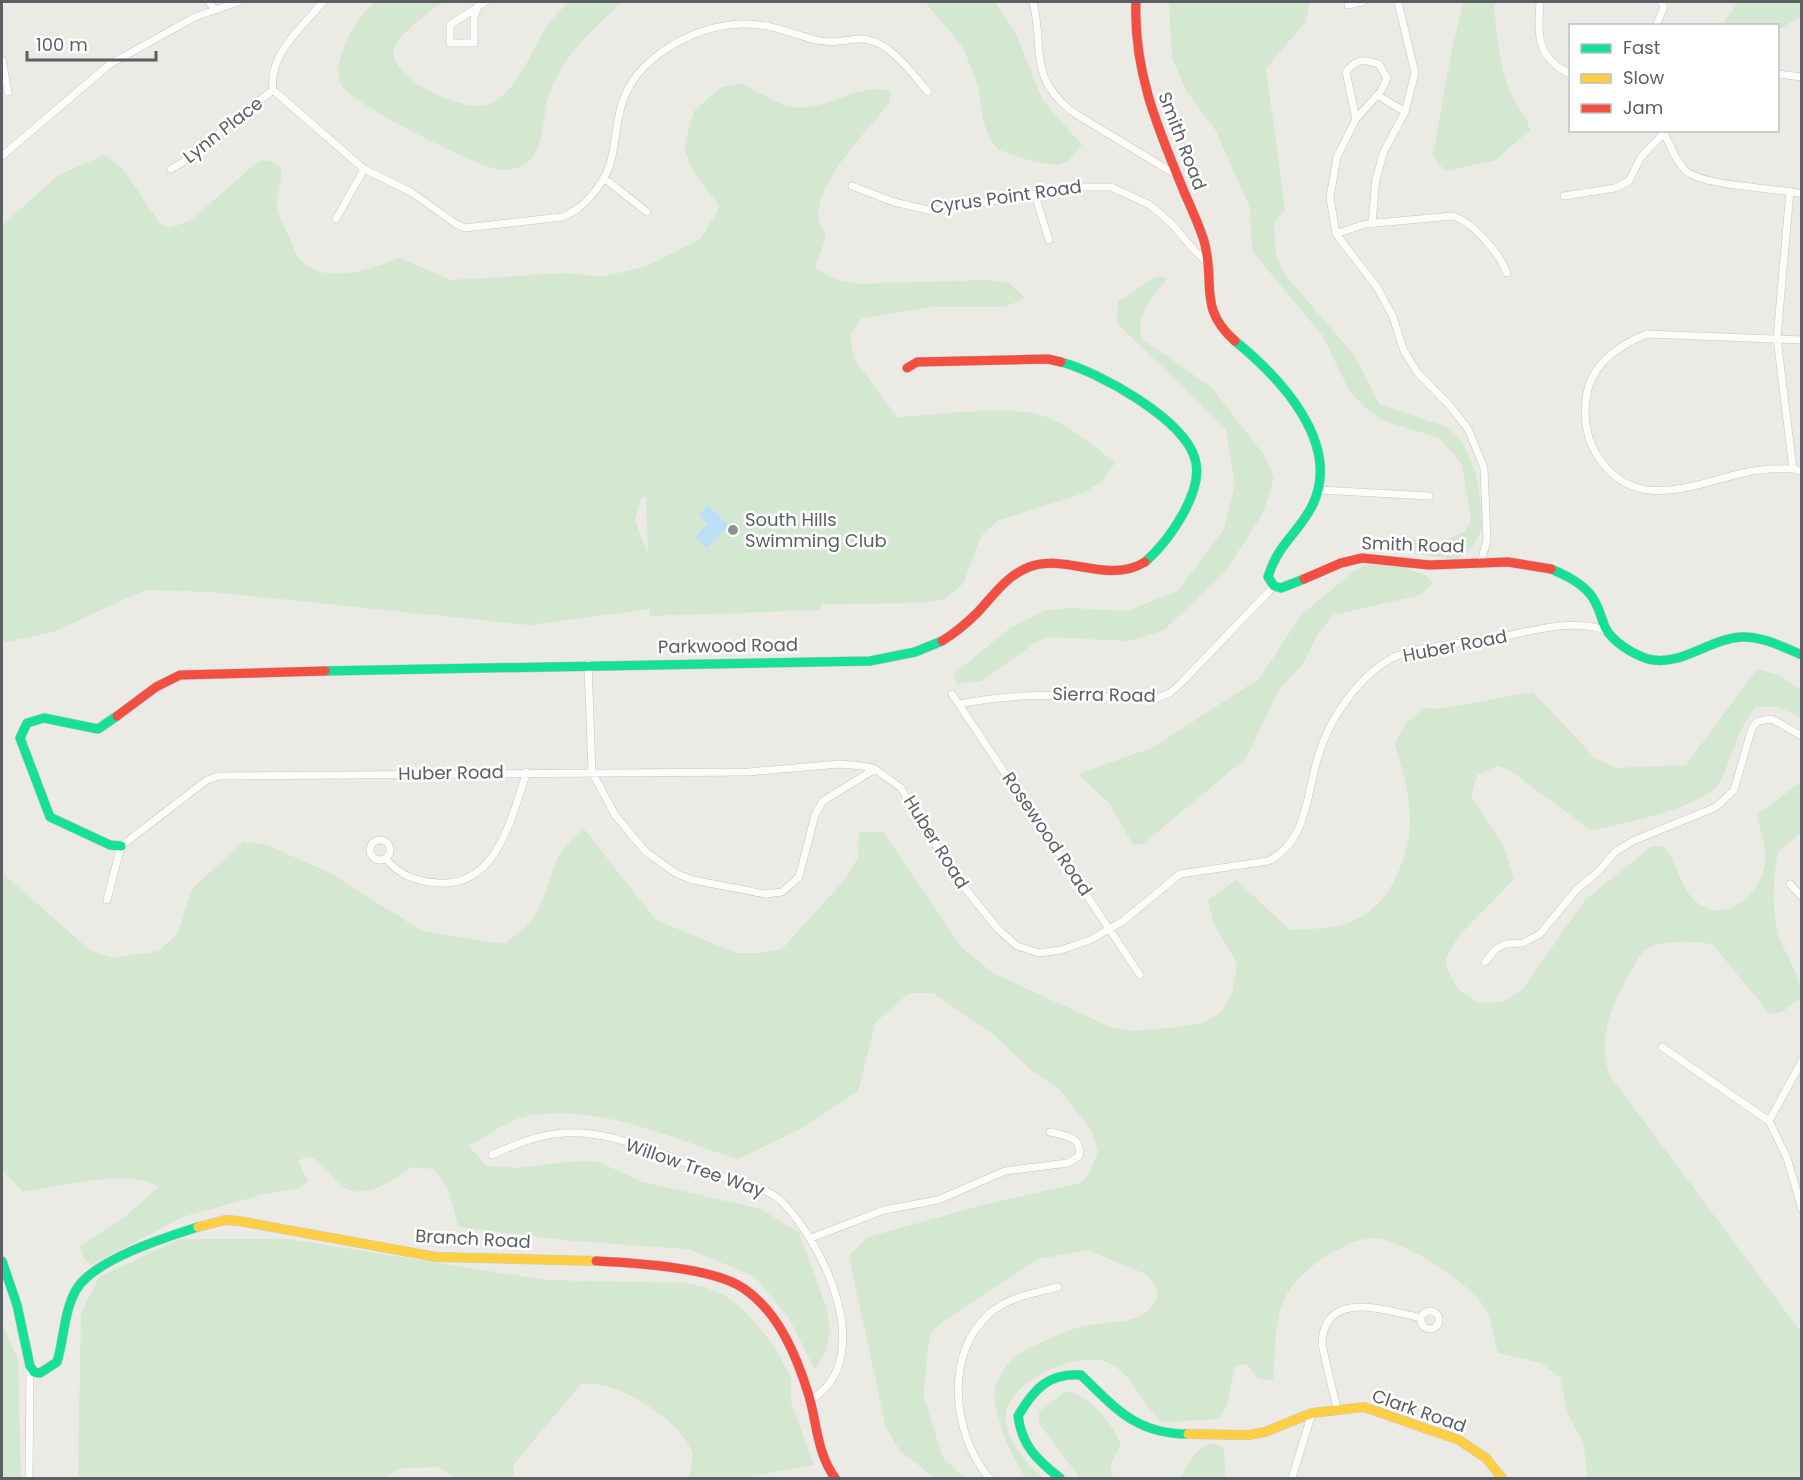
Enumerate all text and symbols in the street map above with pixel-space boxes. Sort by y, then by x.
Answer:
scale bar [27,24,156,62]
legend [1569,24,1779,132]
text: 100 m [36,32,88,57]
text: Fast [1623,35,1660,60]
text: Slow [1623,65,1665,90]
street label: Smith Road [1152,88,1213,193]
street label: Lynn Place [178,91,268,169]
text: Jam [1623,95,1663,120]
street label: Cyrus Point Road [929,174,1083,219]
place label: South Hills Swimming Club [745,507,887,553]
marker: South Hills Swimming Club [726,523,740,537]
street label: Smith Road [1361,530,1465,559]
street label: Huber Road [1401,623,1509,668]
street label: Parkwood Road [658,632,798,659]
street label: Sierra Road [1052,681,1156,708]
street label: Huber Road [398,759,504,786]
street label: Rosewood Road [997,767,1098,901]
street label: Huber Road [898,790,975,893]
street label: Willow Tree Way [622,1132,768,1203]
street label: Branch Road [415,1223,531,1254]
street label: Clark Road [1369,1383,1470,1438]

